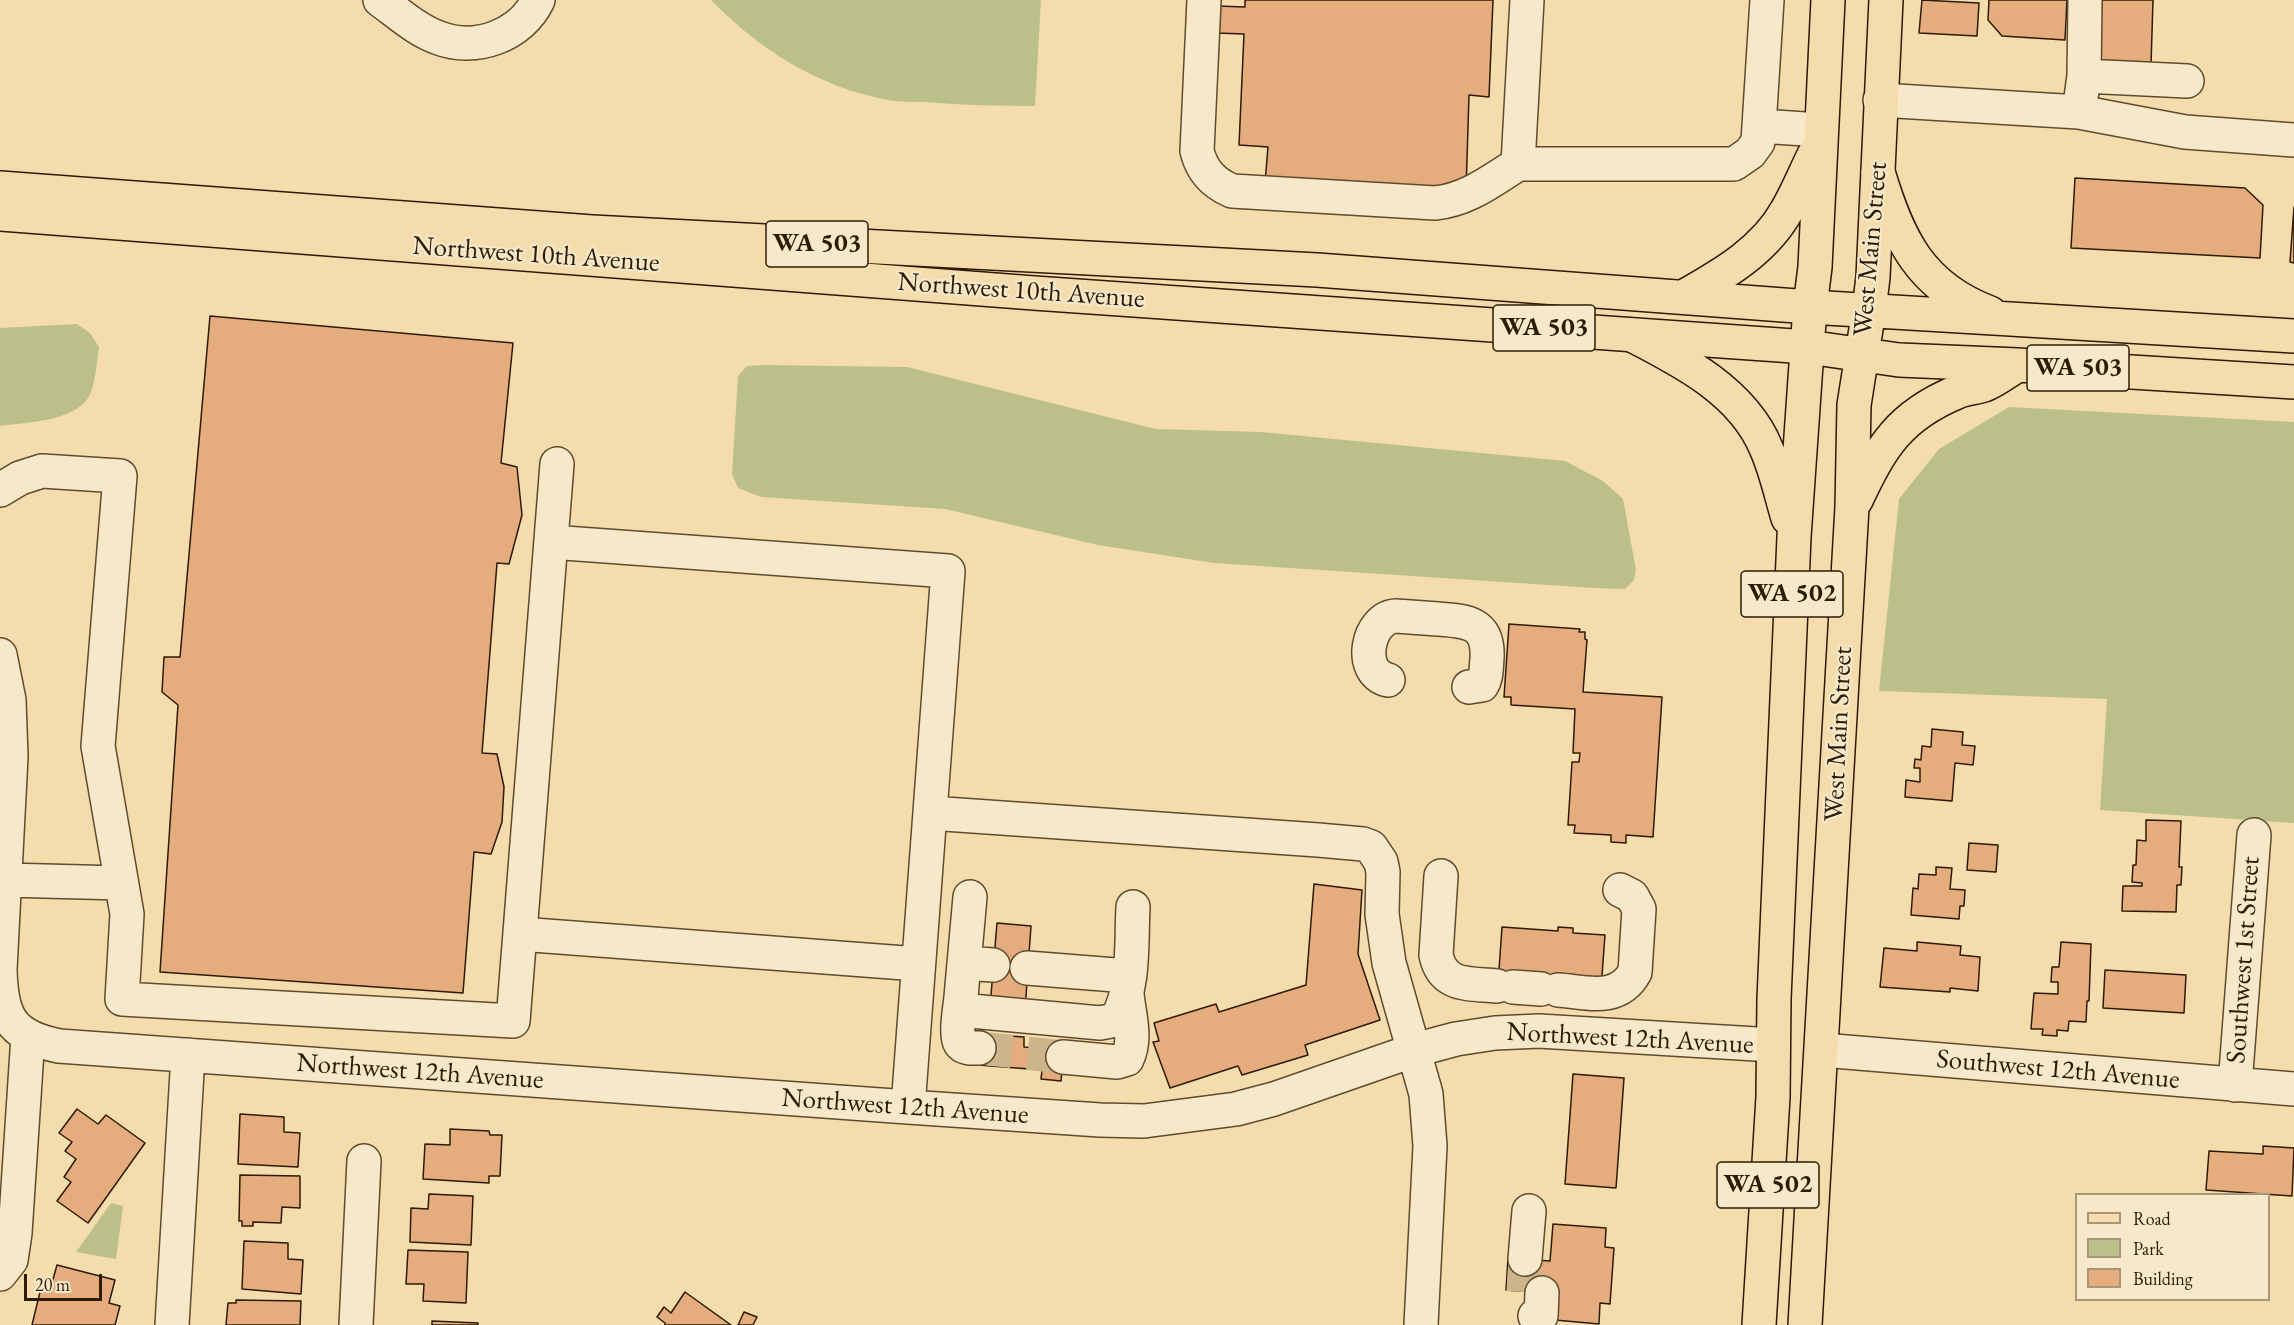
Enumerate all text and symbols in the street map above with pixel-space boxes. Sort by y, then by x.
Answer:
street label: West Main Street [1847,160,1895,338]
road number: WA 503 [766,221,868,267]
street label: Northwest 10th Avenue [411,230,661,280]
street label: Northwest 10th Avenue [896,266,1146,316]
road number: WA 503 [1493,305,1595,351]
road number: WA 503 [2027,345,2129,391]
road number: WA 502 [1741,571,1843,617]
street label: West Main Street [1818,646,1860,822]
street label: Southwest 1st Street [2221,855,2267,1065]
street label: Northwest 12th Avenue [1506,1016,1754,1062]
street label: Southwest 12th Avenue [1935,1043,2181,1097]
street label: Northwest 12th Avenue [295,1047,545,1097]
street label: Northwest 12th Avenue [780,1082,1030,1132]
road number: WA 502 [1717,1162,1819,1208]
legend [2075,1193,2270,1301]
text: Road [2133,1207,2171,1230]
text: Park [2133,1237,2164,1260]
scale bar [27,1262,105,1300]
text: Building [2133,1267,2193,1290]
text: 20 m [35,1273,70,1296]

